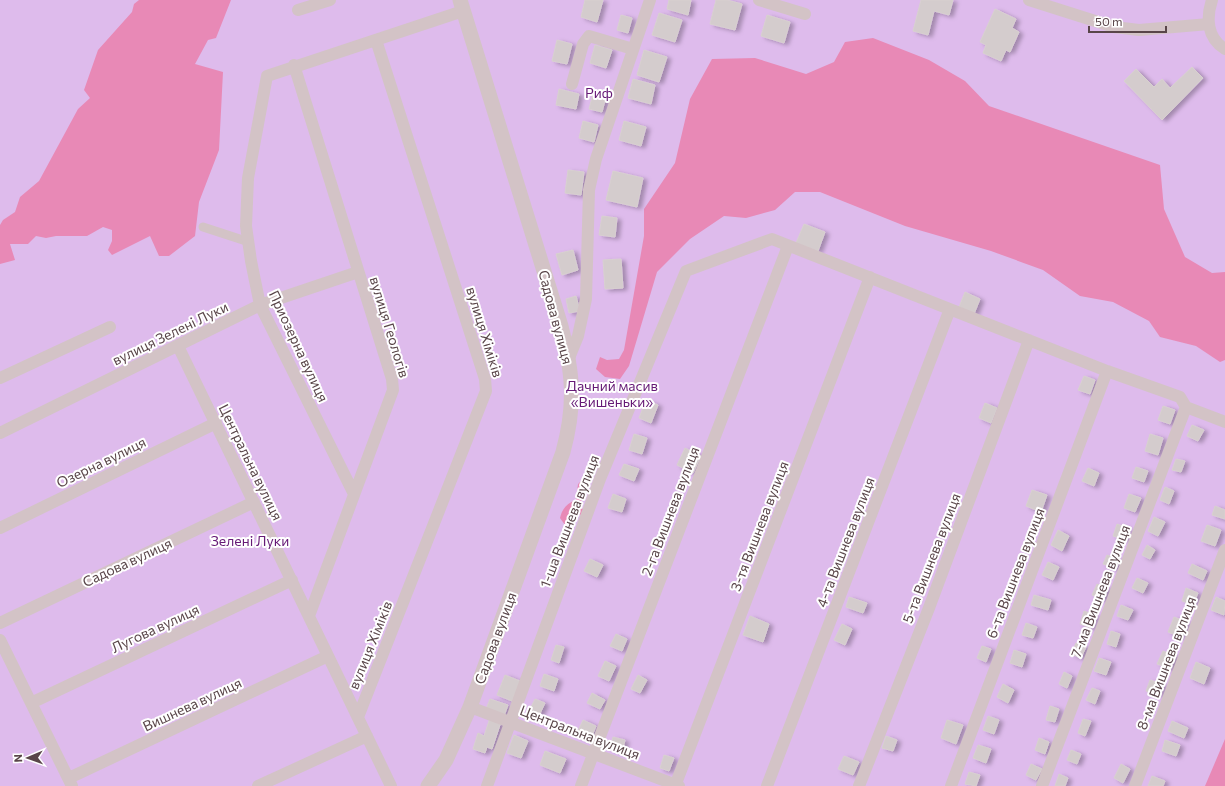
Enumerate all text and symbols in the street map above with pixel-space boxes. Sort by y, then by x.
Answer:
scale bar [1089,8,1166,34]
text: 50 m [1095,14,1123,28]
park label: Риф [585,84,613,101]
street label: Садова вулиця [535,268,577,366]
street label: вулиця Геологів [367,275,413,379]
street label: вулиця Хіміків [463,285,507,379]
street label: Приозерна вулиця [266,288,332,404]
street label: вулиця Зелені Луки [109,298,231,368]
park label: Дачний масив «Вишеньки» [566,377,658,410]
street label: Центральна вулиця [216,401,286,523]
street label: Озерна вулиця [53,433,149,491]
street label: 2-га Вишнева вулиця [638,444,702,578]
street label: 1-ша Вишнева вулиця [536,452,602,590]
street label: 3-тя Вишнева вулиця [726,459,792,593]
street label: 4-та Вишнева вулиця [812,475,878,609]
street label: 5-та Вишнева вулиця [898,491,964,625]
street label: 6-та Вишнева вулиця [982,505,1048,641]
street label: 7-ма Вишнева вулиця [1067,522,1133,660]
park label: Зелені Луки [211,532,289,549]
street label: Садова вулиця [80,534,174,590]
street label: Садова вулиця [470,590,520,686]
street label: 8-ма Вишнева вулиця [1133,594,1199,732]
street label: вулиця Хіміків [345,598,395,692]
street label: Лугова вулиця [108,600,202,656]
street label: Вишнева вулиця [140,674,244,734]
street label: Центральна вулиця [518,701,642,763]
north arrow [8,738,48,778]
text: N [11,754,24,763]

